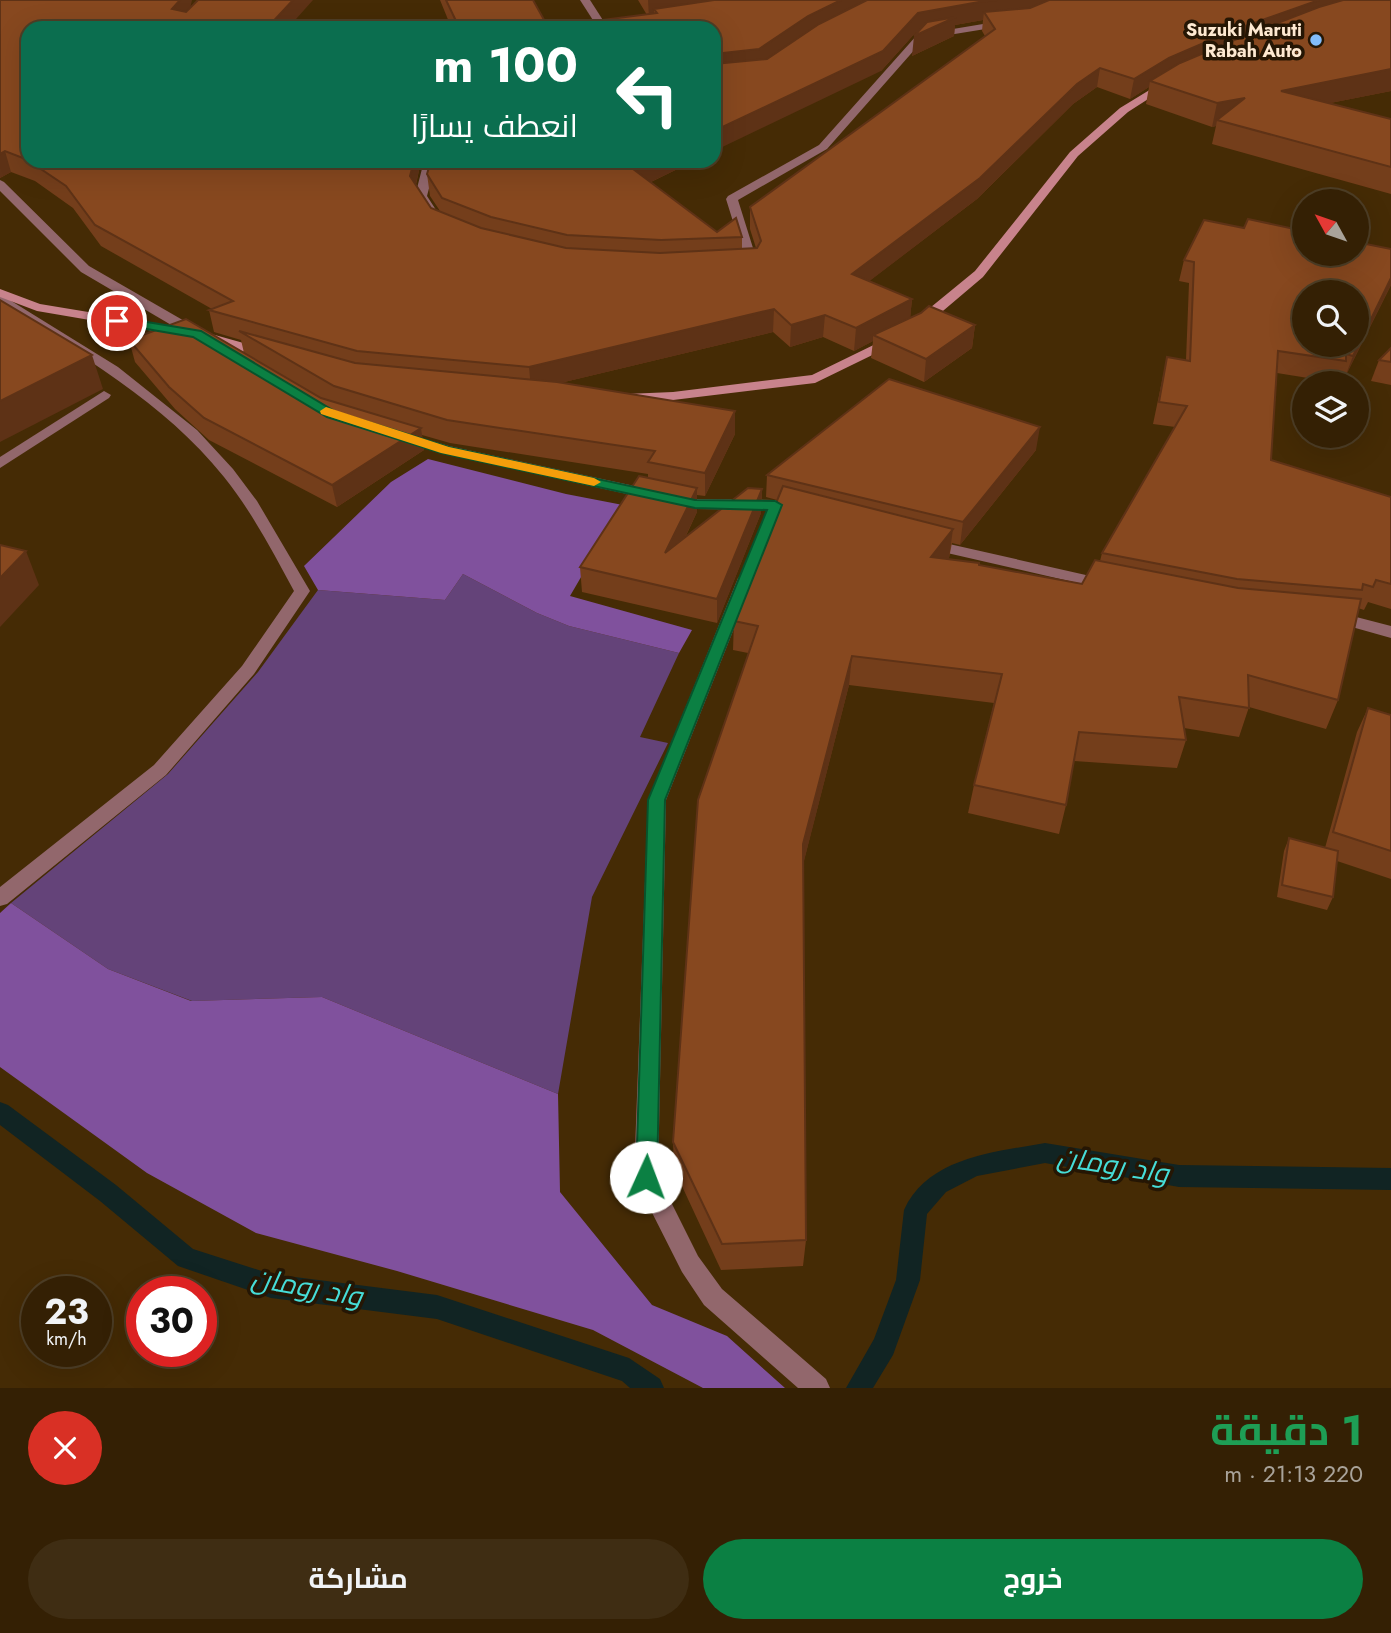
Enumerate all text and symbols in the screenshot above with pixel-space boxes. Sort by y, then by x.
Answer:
place label: Suzuki Maruti Rabah Auto [1186,17,1302,64]
text: 100 m [433,30,578,100]
marker: Suzuki Maruti Rabah Auto [1308,32,1324,48]
icon: left [602,49,693,140]
text: انعطف يسارًا [411,103,578,149]
north arrow [1292,189,1368,266]
map controls [1292,189,1369,448]
button: search [1292,280,1369,357]
pin [87,291,147,351]
icon: arrive [98,302,136,340]
button: layers [1292,371,1369,448]
water label: واد رومان [1054,1136,1173,1194]
position arrow [609,1140,683,1214]
water label: واد رومان [248,1257,368,1317]
speed limit sign: 30 [126,1276,217,1367]
text: 23 [44,1287,89,1337]
text: km/h [46,1326,87,1352]
text: 1 دقيقة [1210,1400,1363,1461]
button: close [28,1411,102,1485]
text: 220 m · 21:13 [1224,1457,1363,1491]
button: مشاركة [28,1539,689,1619]
button: خروج [703,1539,1363,1619]

